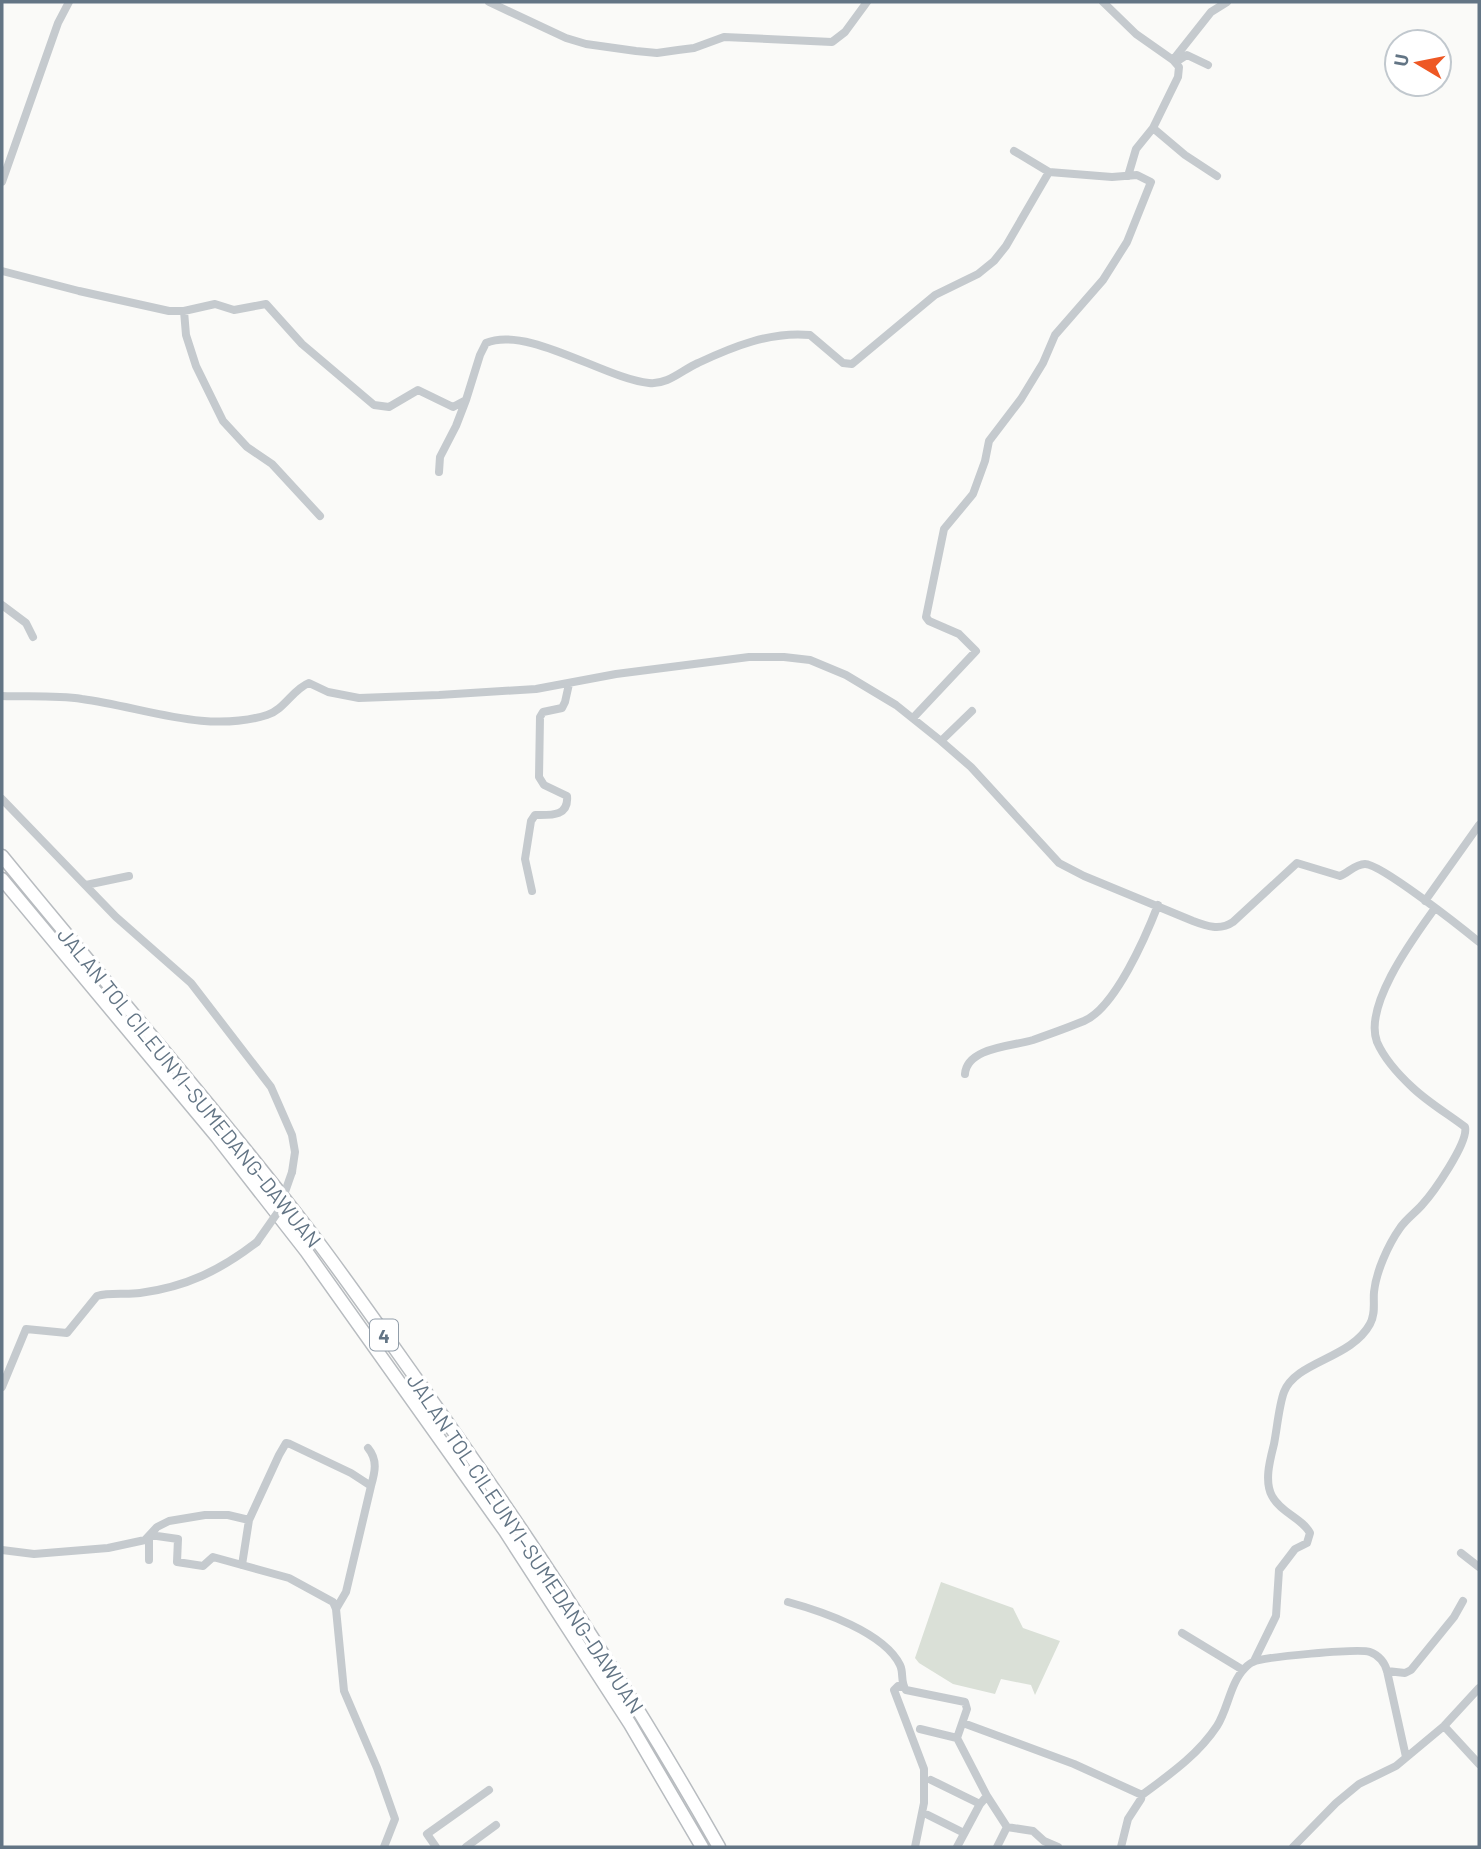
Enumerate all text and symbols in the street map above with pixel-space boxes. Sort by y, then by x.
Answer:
north arrow [1383,28,1453,98]
text: U [1388,52,1413,68]
street label: JALAN TOL CILEUNYI–SUMEDANG–DAWUAN [53,922,327,1252]
road number: 4 [370,1320,398,1350]
street label: JALAN TOL CILEUNYI–SUMEDANG–DAWUAN [403,1368,649,1718]

